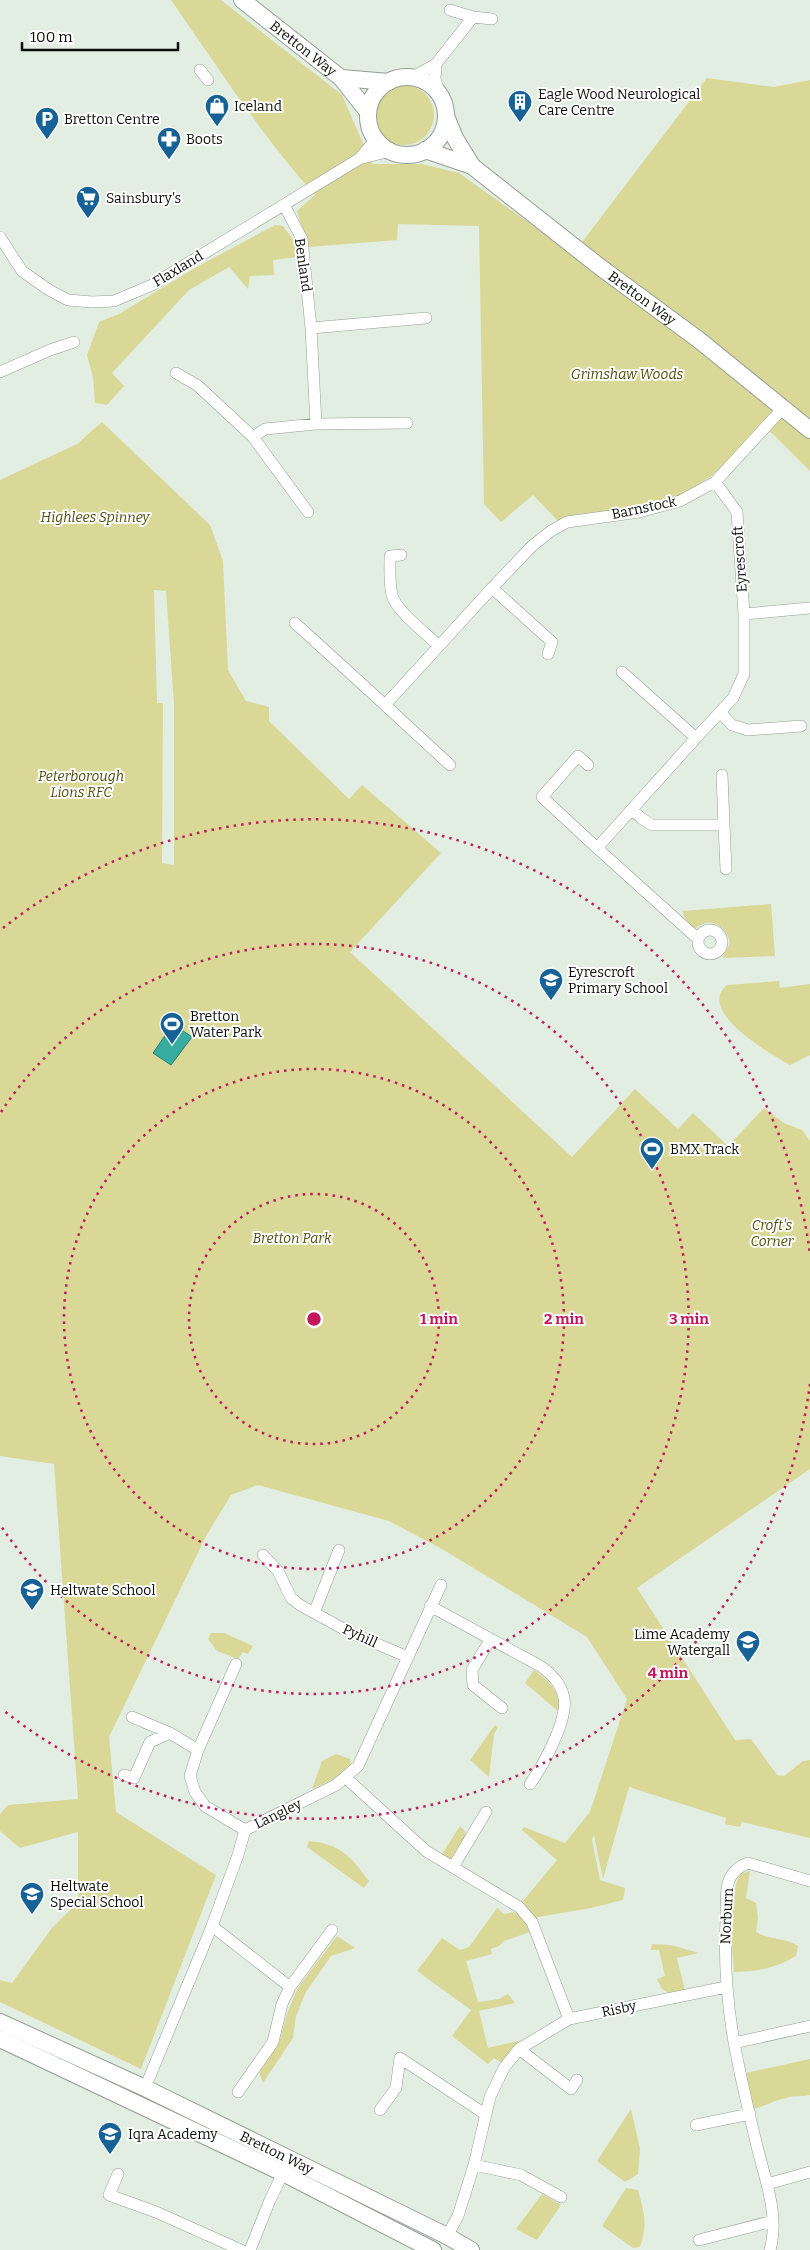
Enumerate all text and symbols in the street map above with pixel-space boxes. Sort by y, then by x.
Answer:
street label: Bretton Way [267,17,340,80]
scale bar [22,20,179,52]
text: 100 m [30,28,73,46]
place label: Eagle Wood Neurological Care Centre [538,86,700,119]
building icon: Eagle Wood Neurological Care Centre [507,89,533,123]
shop icon: Iceland [204,93,230,127]
place label: Iceland [234,98,282,115]
parking icon: Bretton Centre [34,106,60,140]
place label: Bretton Centre [64,111,160,128]
pharmacy icon: Boots [156,126,182,160]
place label: Boots [186,131,223,148]
supermarket icon: Sainsbury's [75,185,101,219]
place label: Sainsbury's [106,190,181,207]
street label: Benland [291,237,315,293]
street label: Flaxland [150,247,206,291]
street label: Bretton Way [605,268,680,329]
park label: Grimshaw Woods [571,366,684,383]
street label: Barnstock [610,493,678,523]
park label: Highlees Spinney [41,509,150,526]
street label: Eyrescroft [729,525,751,593]
park label: Peterborough Lions RFC [38,768,124,801]
place label: Eyrescroft Primary School [568,964,668,997]
school or university icon: Eyrescroft Primary School [538,967,564,1001]
place label: Bretton Water Park [190,1008,262,1041]
sports icon: Bretton Water Park [159,1011,185,1045]
sports icon: BMX Track [639,1136,665,1170]
place label: BMX Track [670,1141,739,1158]
park label: Croft's Corner [751,1217,795,1250]
park label: Bretton Park [253,1230,332,1247]
centre of rings [305,1310,323,1328]
text: 1 min [420,1310,458,1328]
text: 2 min [544,1310,584,1328]
text: 3 min [669,1310,709,1328]
school or university icon: Heltwate School [19,1577,45,1611]
place label: Heltwate School [50,1582,155,1599]
street label: Pyhill [340,1621,380,1651]
place label: Lime Academy Watergall [634,1626,731,1659]
school or university icon: Lime Academy Watergall [735,1629,761,1663]
text: 4 min [648,1664,689,1682]
street label: Langley [252,1795,305,1833]
place label: Heltwate Special School [50,1878,143,1911]
school or university icon: Heltwate Special School [19,1881,45,1915]
street label: Norburn [717,1887,737,1945]
street label: Risby [600,1997,639,2021]
school or university icon: Iqra Academy [97,2121,123,2155]
place label: Iqra Academy [128,2126,218,2143]
street label: Bretton Way [237,2127,317,2178]

